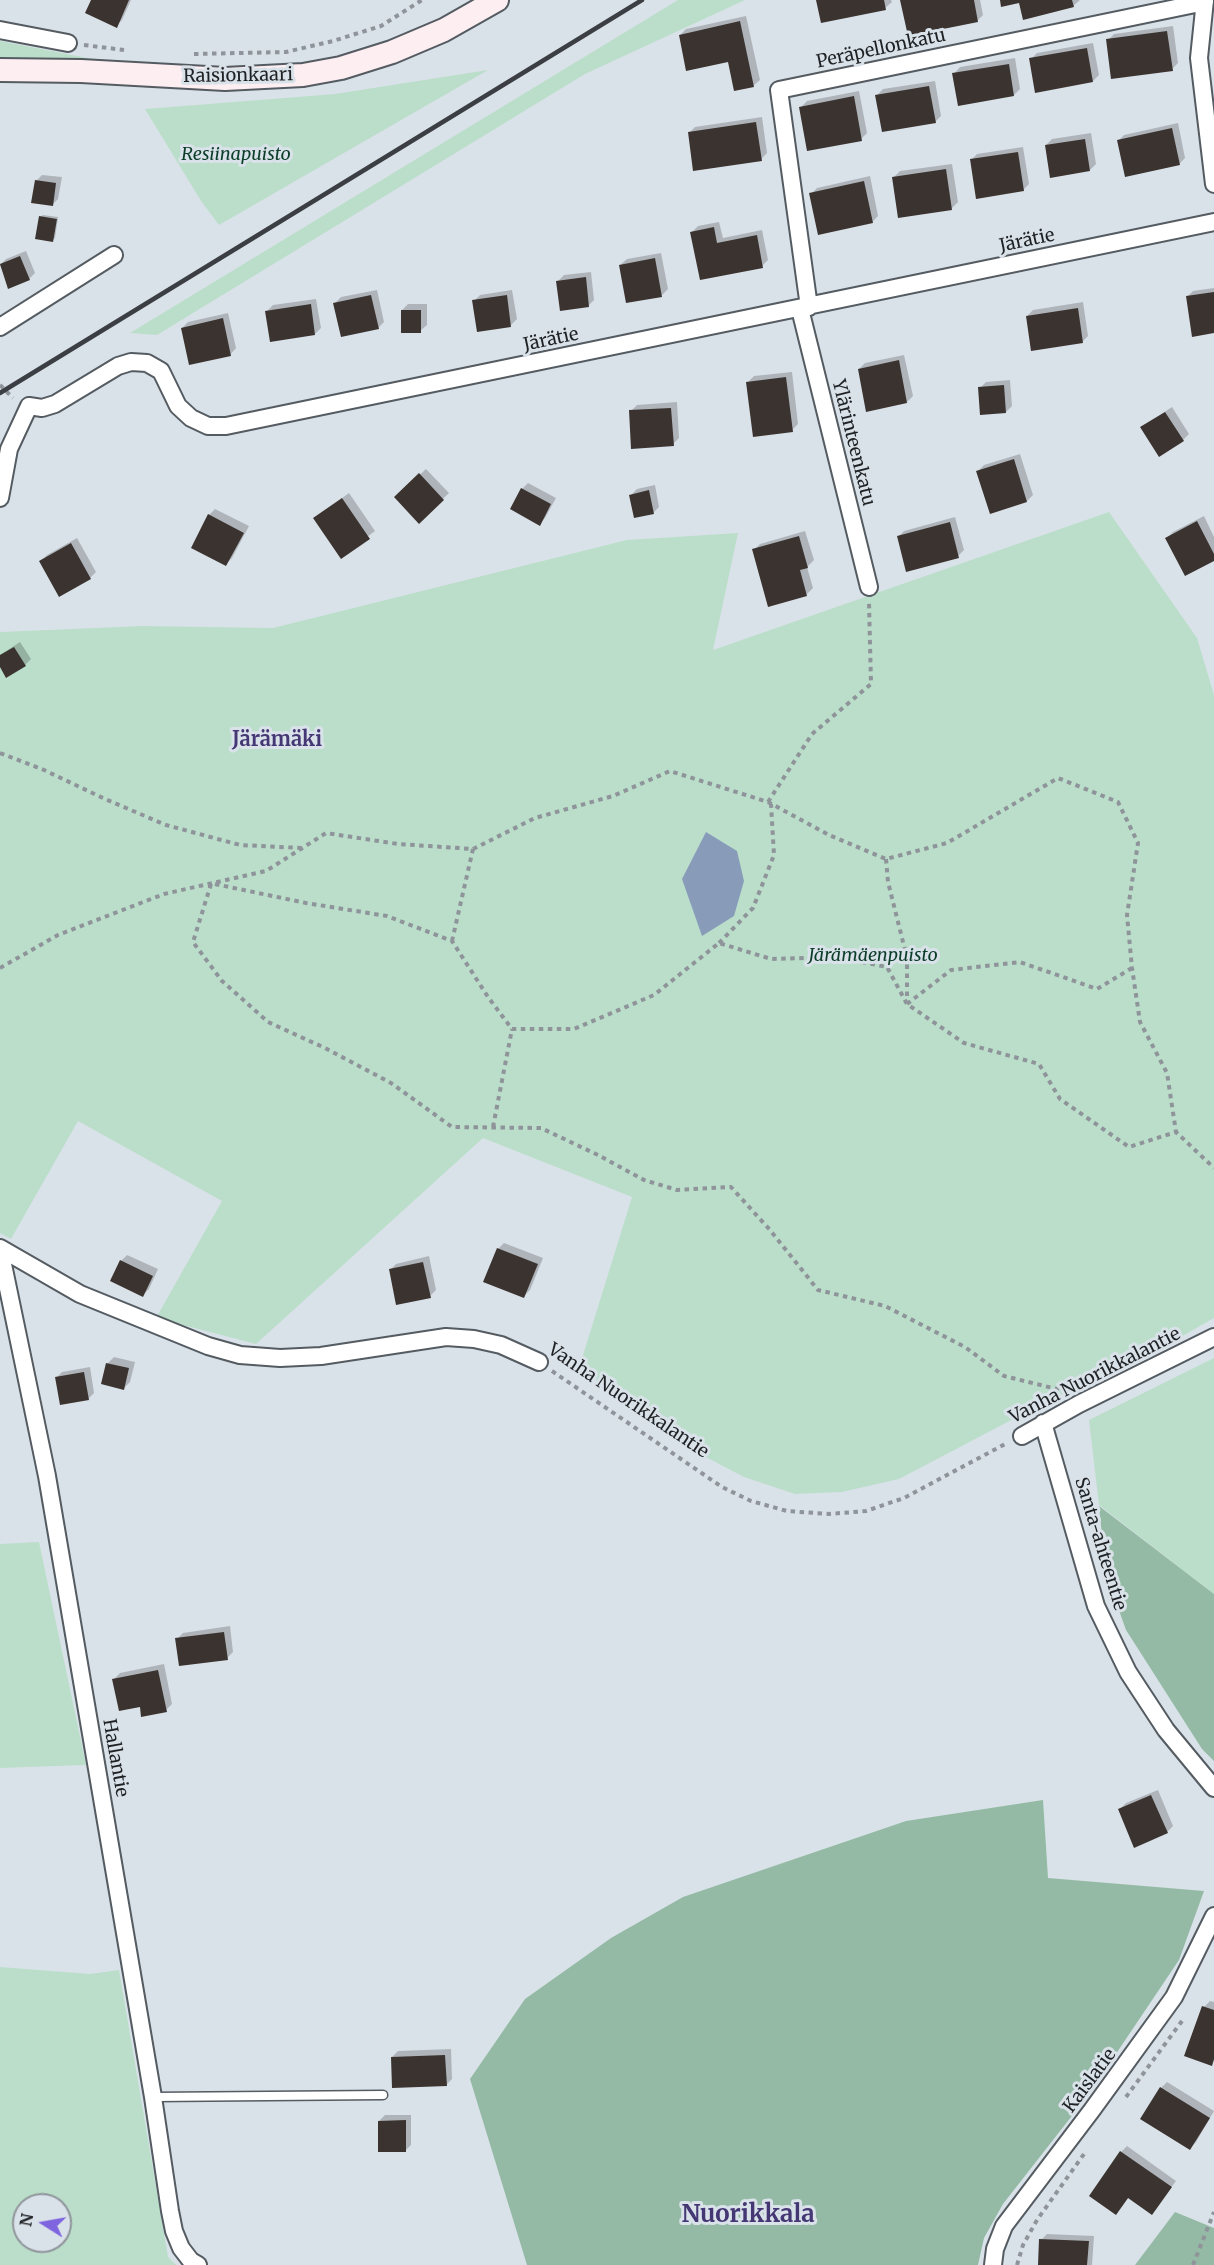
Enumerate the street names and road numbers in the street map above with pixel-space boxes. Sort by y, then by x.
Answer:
street label: Peräpellonkatu [814,25,948,73]
street label: Raisionkaari [183,64,293,88]
street label: Järätie [997,225,1057,257]
street label: Järätie [521,324,581,356]
street label: Ylärinteenkatu [827,378,879,508]
street label: Vanha Nuorikkalantie [1006,1323,1184,1429]
street label: Vanha Nuorikkalantie [544,1339,712,1463]
street label: Santa-ahteentie [1069,1475,1131,1613]
street label: Hallantie [98,1717,132,1799]
street label: Kaislatie [1059,2045,1121,2117]

